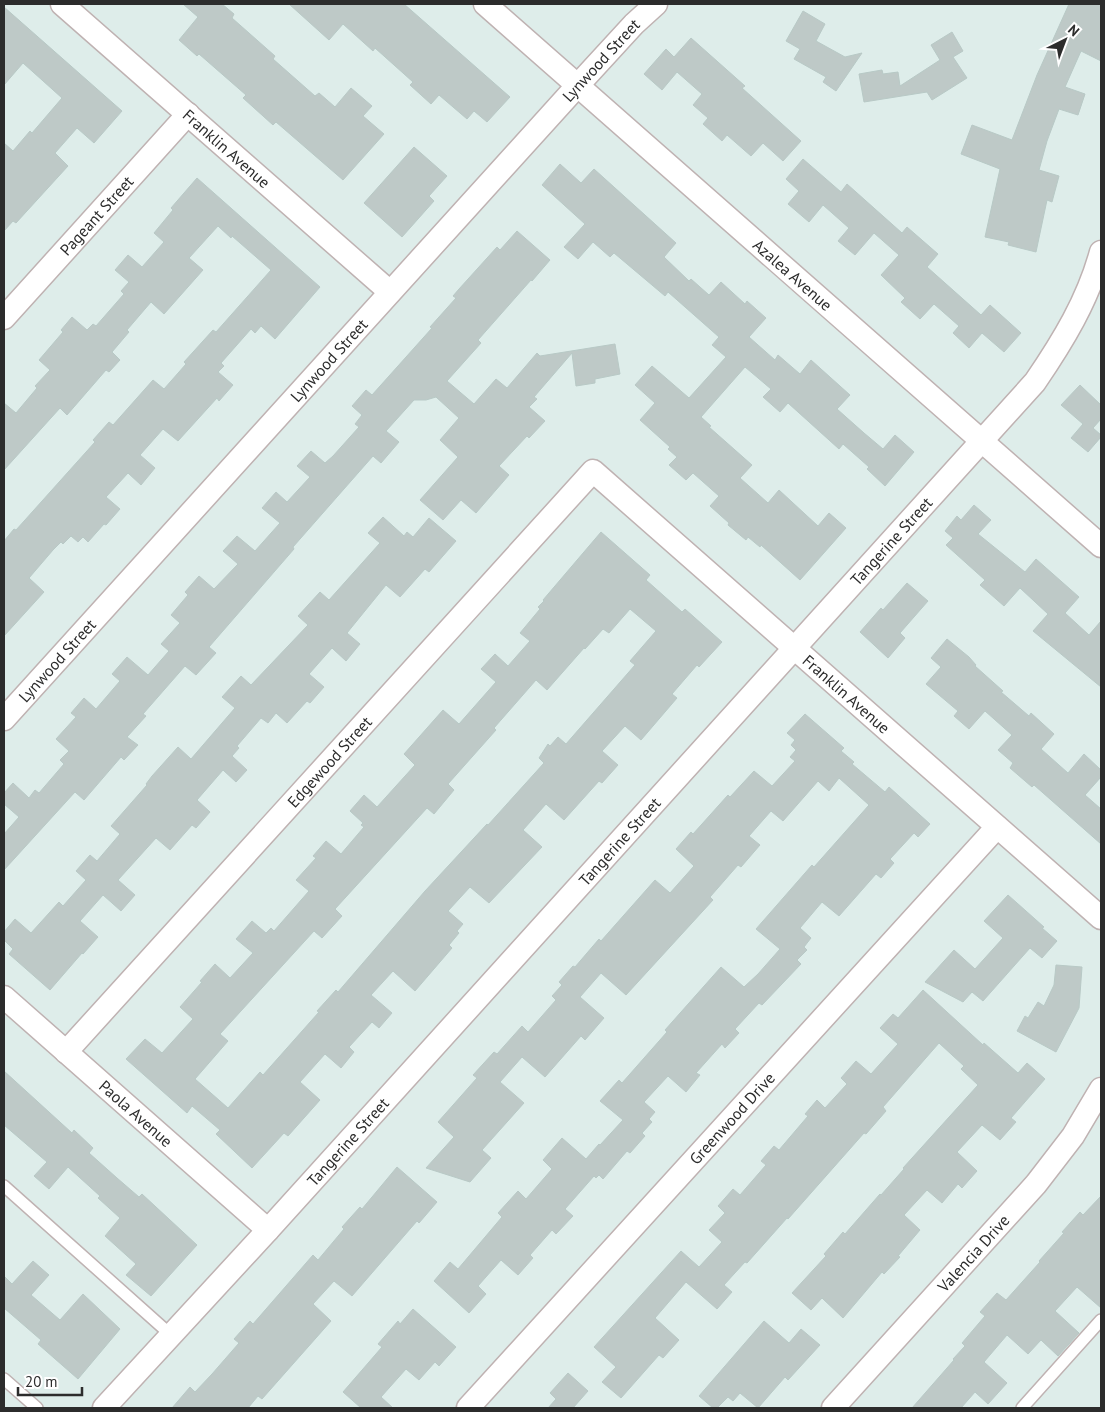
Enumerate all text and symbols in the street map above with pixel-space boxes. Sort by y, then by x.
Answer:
street label: Lynwood Street [558,14,644,106]
north arrow [1040,15,1090,65]
text: N [1064,21,1083,40]
street label: Franklin Avenue [179,105,274,192]
street label: Pageant Street [55,171,138,260]
street label: Azalea Avenue [749,235,836,315]
street label: Lynwood Street [286,314,372,406]
street label: Tangerine Street [846,492,937,589]
street label: Lynwood Street [14,614,100,706]
street label: Franklin Avenue [799,650,894,738]
street label: Edgewood Street [283,711,376,811]
street label: Tangerine Street [574,793,665,890]
street label: Greenwood Drive [685,1068,779,1168]
street label: Paola Avenue [95,1076,177,1151]
street label: Tangerine Street [303,1093,393,1190]
street label: Valencia Drive [933,1210,1013,1297]
scale bar [18,1364,81,1396]
text: 20 m [25,1372,58,1391]

